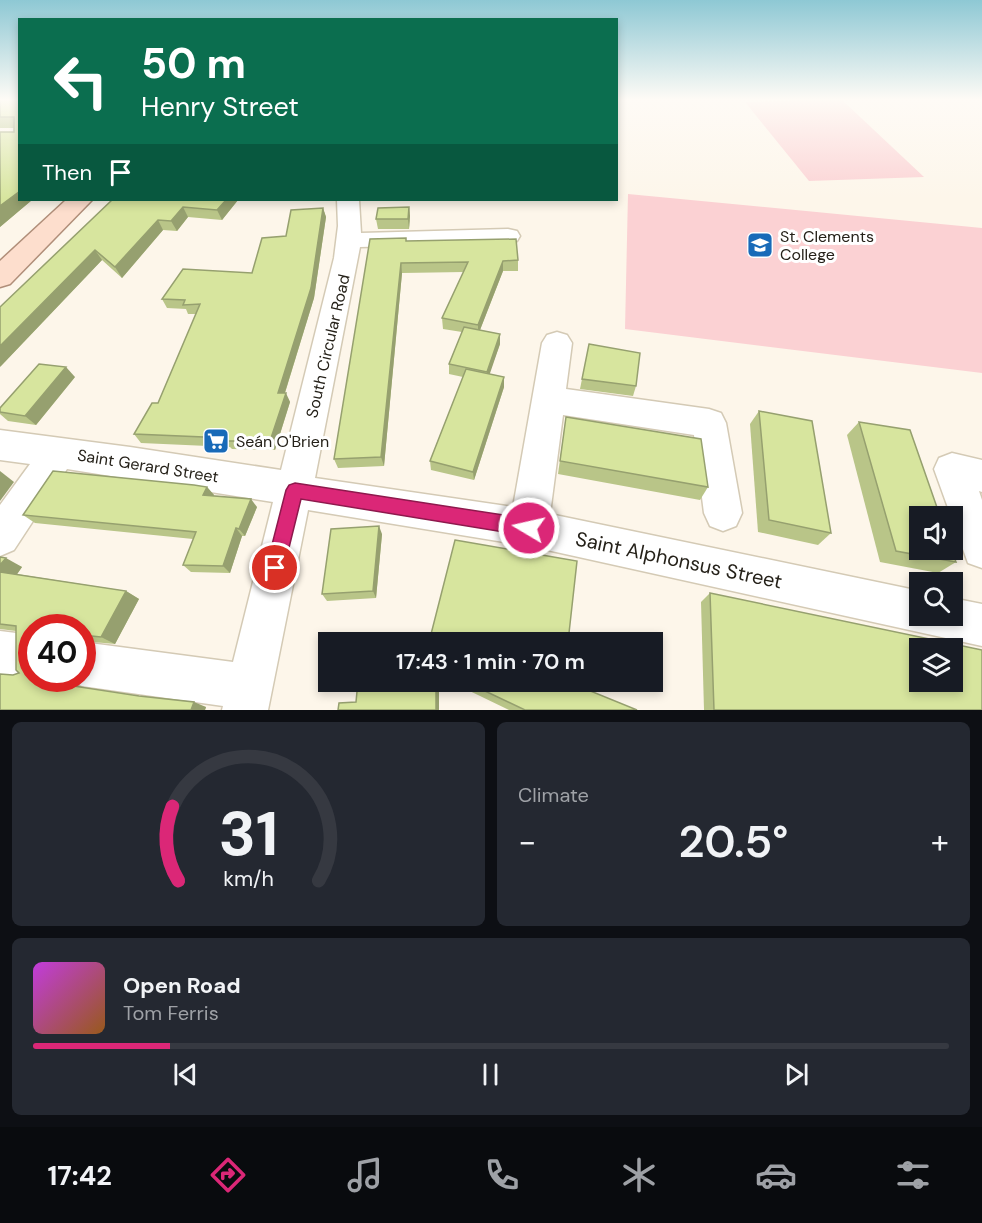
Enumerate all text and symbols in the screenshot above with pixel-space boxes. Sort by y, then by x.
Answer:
text: 50 m [141,36,246,91]
icon: left [42,42,120,120]
text: Henry Street [141,89,299,124]
icon: arrive [104,156,137,189]
text: Then [42,158,92,187]
place label: St. Clements College [780,226,874,265]
school or university icon: St. Clements College [745,230,775,260]
street label: South Circular Road [301,272,355,420]
supermarket icon: Seán O'Brien [201,426,231,456]
place label: Seán O'Brien [236,431,329,452]
street label: Saint Gerard Street [76,444,220,488]
position arrow [497,496,561,560]
map controls [909,506,963,692]
button: sound [909,506,963,560]
street label: Saint Alphonsus Street [573,525,785,595]
pin [249,542,300,593]
icon: arrive [258,551,291,584]
button: search [909,572,963,626]
speed limit sign: 40 [18,614,96,692]
button: layers [909,638,963,692]
text: 17:43 · 1 min · 70 m [396,647,585,676]
text: Climate [518,782,589,808]
text: 31 [219,793,278,874]
text: 20.5° [679,812,788,871]
text: − [518,820,536,863]
text: + [931,820,949,863]
text: km/h [223,865,274,893]
text: Open Road [123,971,241,1000]
text: Tom Ferris [123,1000,219,1026]
icon: previous [169,1058,202,1091]
icon: pause [474,1058,507,1091]
icon: next [780,1058,813,1091]
icon: directions [207,1154,249,1196]
icon: music [344,1154,386,1196]
icon: phone [481,1154,523,1196]
icon: climate [618,1154,660,1196]
icon: car [755,1154,797,1196]
icon: filters [892,1154,934,1196]
text: 17:42 [48,1158,112,1193]

